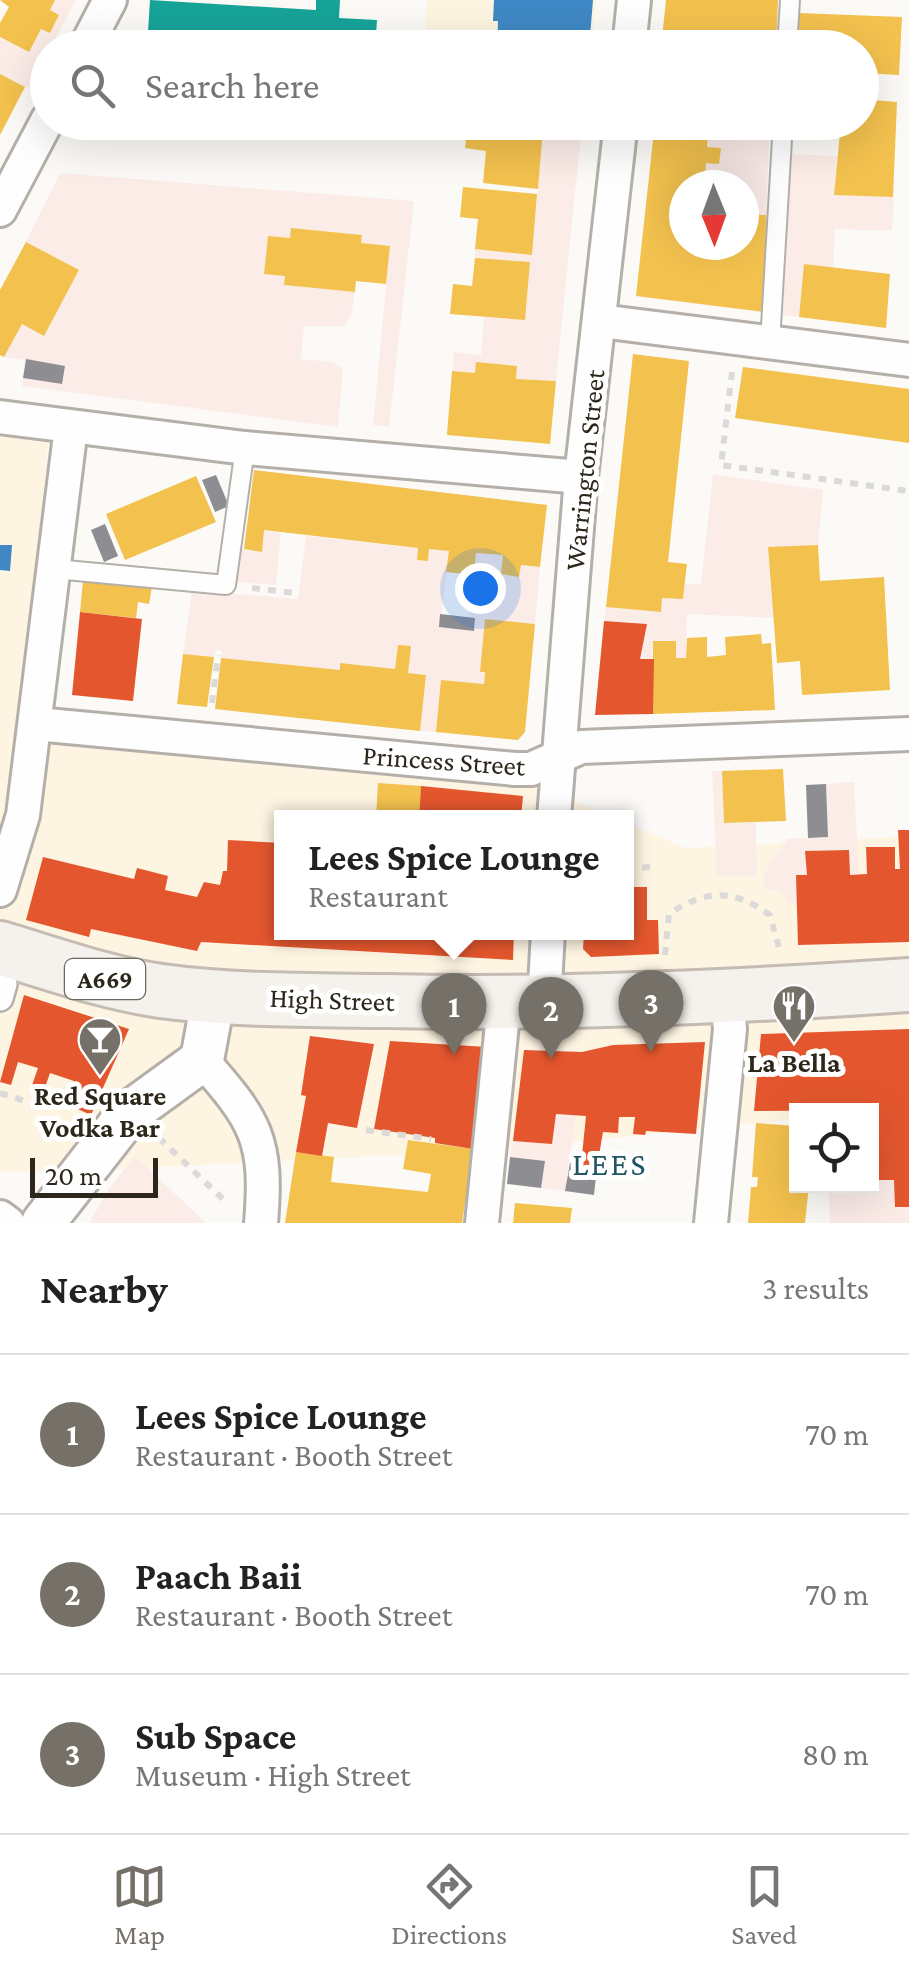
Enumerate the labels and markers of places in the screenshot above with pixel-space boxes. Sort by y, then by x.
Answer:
pin: 3 [618,970,684,1052]
pin: 1 [422,972,486,1055]
pin: 2 [518,976,584,1059]
restaurant icon: La Bella [771,983,817,1044]
bar icon: Red Square Vodka Bar [77,1016,123,1077]
place label: La Bella [747,1047,841,1078]
place label: Red Square Vodka Bar [34,1080,166,1143]

